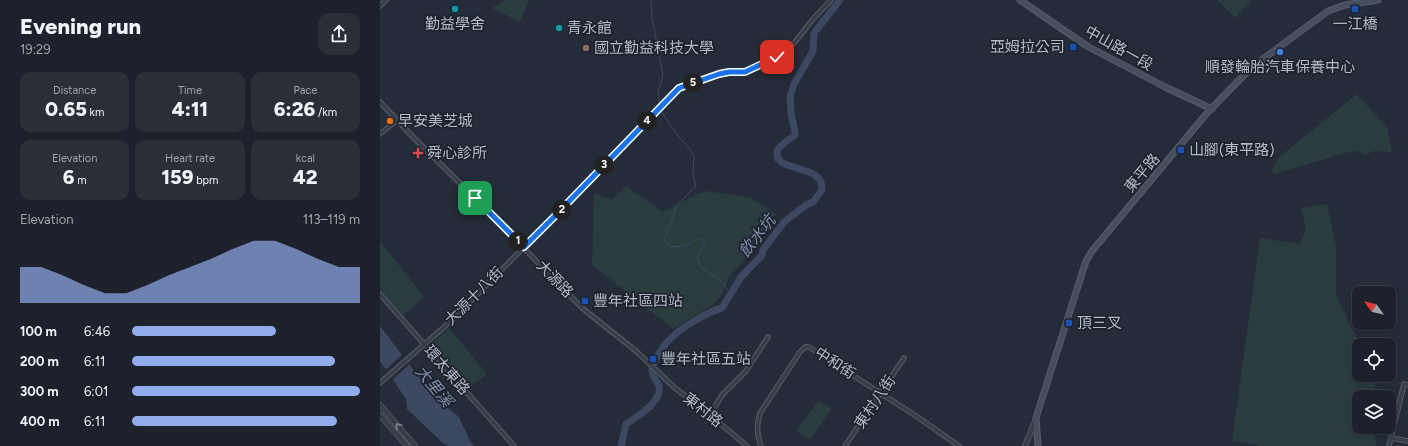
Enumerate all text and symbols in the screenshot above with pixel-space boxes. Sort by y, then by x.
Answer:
marker: 勤益學舍 [450,4,460,14]
marker: 一江橋 [1350,4,1360,14]
text: Evening run [20,13,141,40]
button: share [318,13,360,55]
place label: 勤益學舍 [425,15,485,33]
place label: 一江橋 [1332,15,1378,33]
place label: 青永館 [567,19,612,37]
street label: 中山路一段 [1082,22,1156,74]
marker: 青永館 [554,23,564,33]
place label: 亞姆拉公司 [990,38,1065,56]
place label: 國立勤益科技大學 [594,39,714,57]
pin [760,40,794,74]
text: 19:29 [20,42,51,57]
marker: 亞姆拉公司 [1068,42,1078,52]
marker: 國立勤益科技大學 [581,43,591,53]
icon: check [766,46,788,68]
marker: 順發輪胎汽車保養中心 [1275,47,1285,57]
place label: 順發輪胎汽車保養中心 [1205,58,1355,76]
pin: 5 [683,73,703,93]
text: 5 [690,76,696,89]
text: Distance [53,84,96,97]
text: Time [178,84,202,97]
text: Pace [293,84,317,97]
text: 0.65 [45,97,87,121]
text: 4:11 [172,97,208,121]
text: 6:26 [274,97,315,121]
text: km [87,106,104,119]
text: /km [315,106,337,119]
pin: 4 [637,111,657,131]
place label: 早安美芝城 [398,112,473,130]
text: 4 [644,114,650,127]
marker: 早安美芝城 [385,116,395,126]
place label: 山腳(東平路) [1189,141,1275,159]
place label: 舜心診所 [427,144,487,162]
marker: 山腳(東平路) [1176,145,1186,155]
marker: 舜心診所 [412,147,424,159]
street label: 東平路 [1121,150,1163,196]
text: Elevation [52,152,97,165]
text: Heart rate [165,152,215,165]
text: kcal [296,152,315,165]
pin: 3 [594,155,614,175]
text: 3 [601,158,607,171]
text: 6 [63,165,74,189]
text: 159 [162,165,193,189]
text: 42 [293,165,318,189]
text: m [74,174,87,187]
text: bpm [193,174,218,187]
pin [458,181,492,215]
icon: arrive [464,187,486,209]
pin: 2 [552,200,572,220]
text: 2 [559,203,565,216]
water label: 飲水坑 [735,210,780,261]
text: Elevation [20,212,73,227]
text: 113–119 m [303,212,360,227]
pin: 1 [508,231,528,251]
text: 1 [516,234,520,247]
street label: 大源路 [533,257,577,301]
street label: 大源十八街 [441,263,507,329]
north arrow [1352,286,1396,330]
map controls [1352,286,1396,434]
place label: 豐年社區四站 [593,292,683,310]
marker: 豐年社區四站 [580,296,590,306]
place label: 頂三叉 [1077,314,1122,332]
marker: 頂三叉 [1064,318,1074,328]
text: 100 m [20,324,57,339]
text: 6:46 [84,324,110,339]
button: locate [1352,338,1396,382]
street label: 環太東路 [421,341,473,399]
street label: 中和街 [811,343,859,383]
place label: 豐年社區五站 [661,350,751,368]
text: 200 m [20,354,59,369]
text: 6:11 [84,354,105,369]
marker: 豐年社區五站 [648,354,658,364]
water label: 大里溪 [411,362,458,412]
street label: 東村八街 [851,372,899,432]
text: 300 m [20,384,59,399]
text: 6:01 [84,384,108,399]
street label: 東村路 [680,389,726,431]
button: layers [1352,390,1396,434]
text: 400 m [20,414,60,429]
text: 6:11 [84,414,105,429]
one-way arrow [395,423,402,430]

